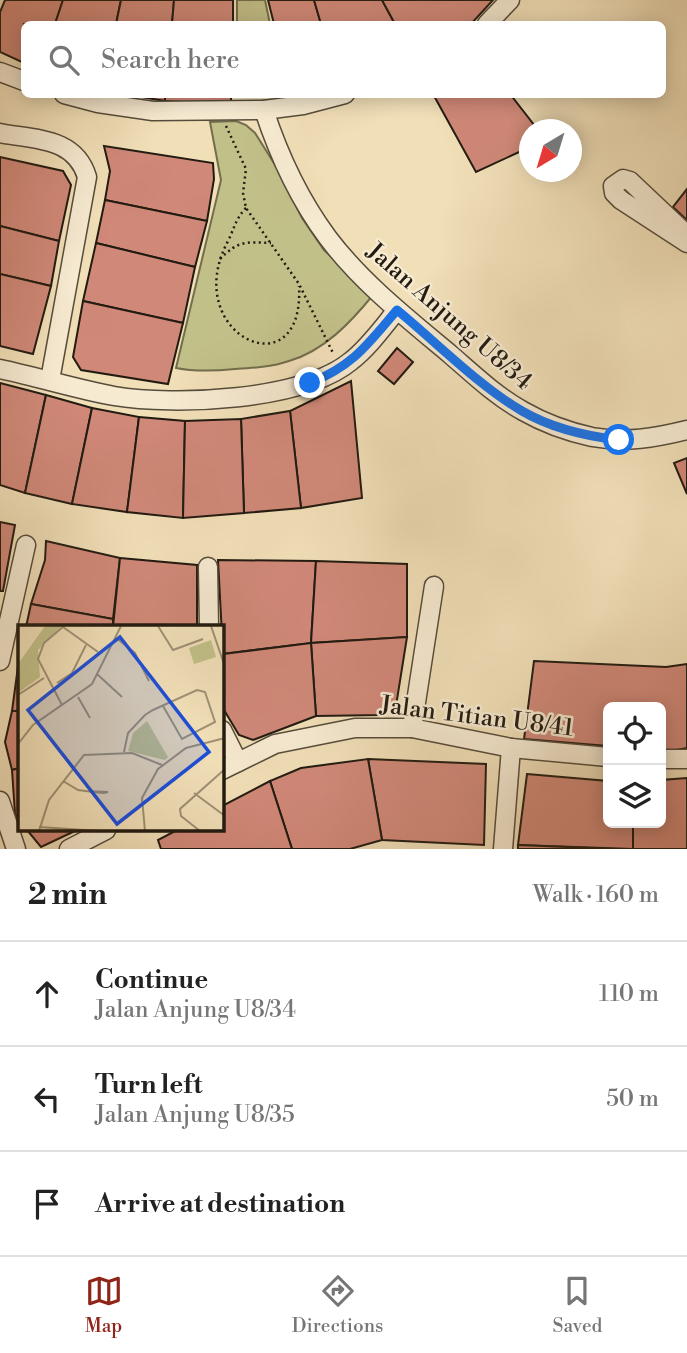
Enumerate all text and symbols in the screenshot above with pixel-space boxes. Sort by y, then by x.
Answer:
search box [21,21,666,98]
icon: search [45,41,83,79]
text: Search here [101,44,240,76]
north arrow [519,119,582,182]
street label: Jalan Anjung U8/34 [360,236,538,397]
route end [294,367,325,398]
route start [603,424,634,455]
inset map [18,625,224,832]
street label: Jalan Titian U8/41 [377,690,576,744]
map controls [603,702,666,828]
button: locate [603,702,666,765]
button: layers [603,765,666,828]
text: 2 min [28,876,107,914]
text: Walk · 160 m [533,881,659,909]
text: Continue [95,964,208,996]
icon: ahead [28,975,66,1013]
text: 110 m [599,980,659,1008]
text: Jalan Anjung U8/34 [95,996,296,1024]
text: Turn left [95,1069,203,1101]
icon: left [28,1080,66,1118]
text: 50 m [606,1085,659,1113]
text: Jalan Anjung U8/35 [95,1101,295,1129]
icon: arrive [28,1185,66,1223]
text: Arrive at destination [95,1188,345,1220]
tab: Map [85,1272,123,1338]
tab: Directions [292,1272,383,1338]
tab: Saved [553,1272,602,1338]

